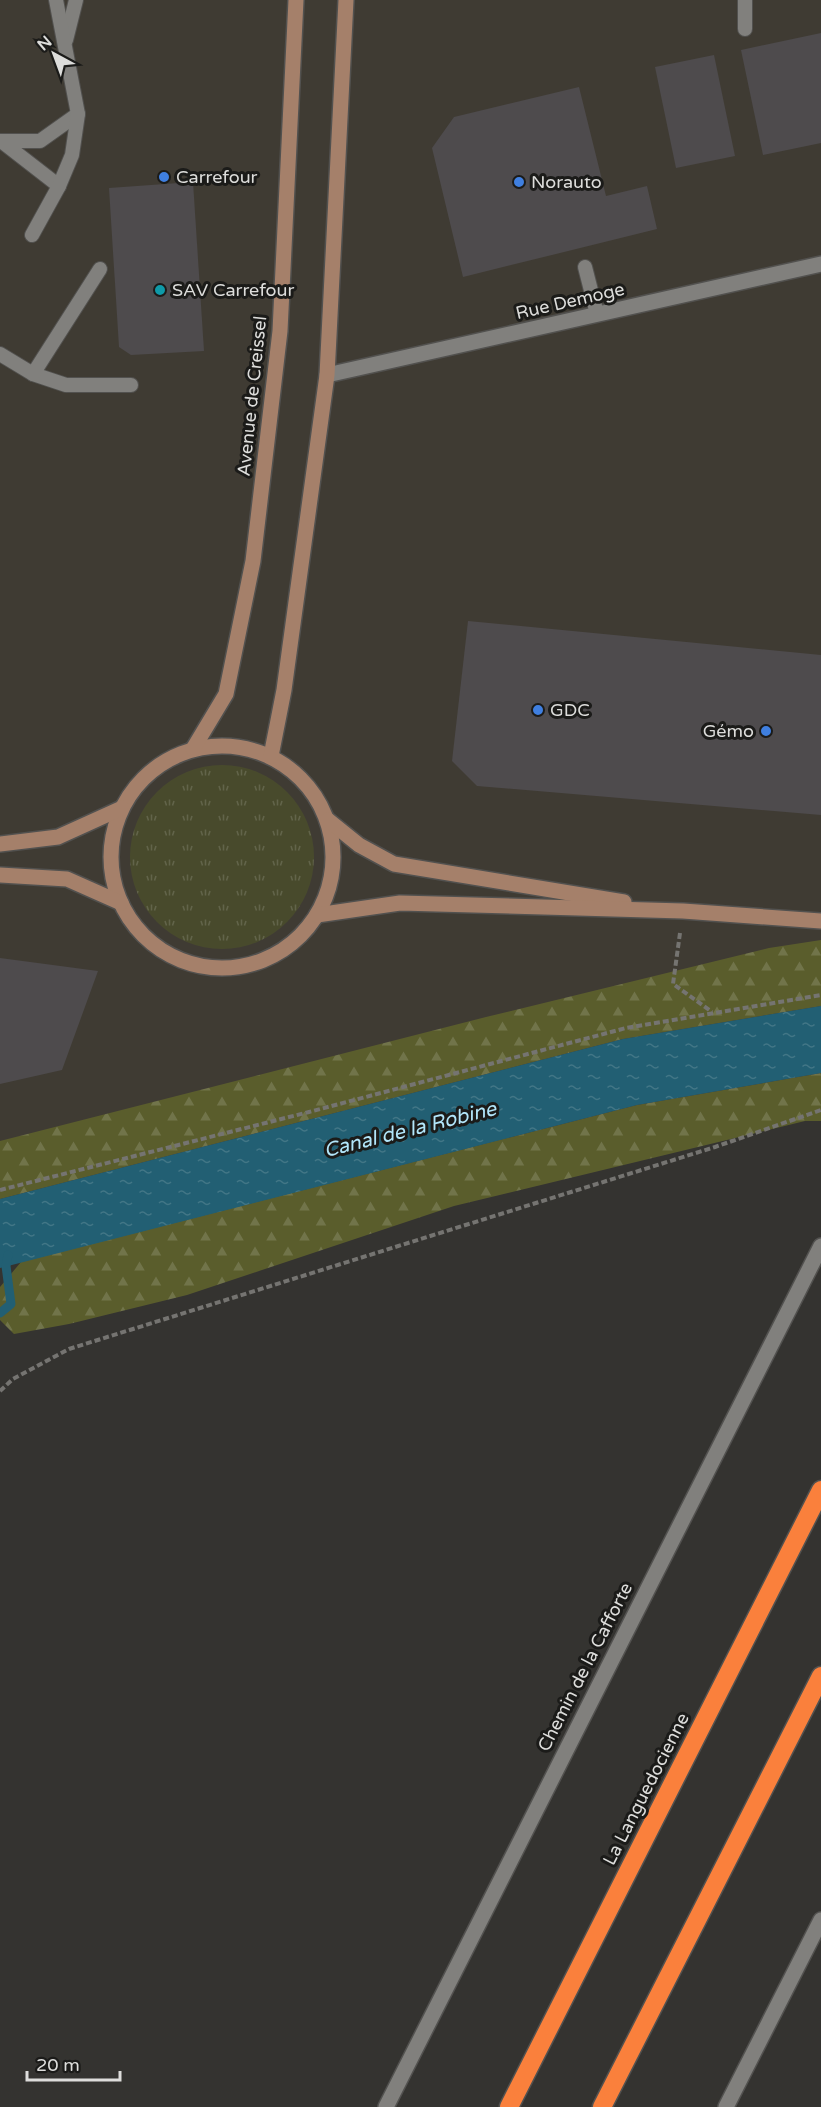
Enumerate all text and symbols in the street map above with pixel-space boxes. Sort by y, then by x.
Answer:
north arrow [24,24,84,84]
text: N [33,32,56,55]
place label: Carrefour [176,166,258,188]
marker: Carrefour [157,170,171,184]
place label: Norauto [531,171,602,193]
marker: Norauto [512,175,526,189]
street label: Rue Demoge [513,278,627,324]
place label: SAV Carrefour [172,279,294,301]
marker: SAV Carrefour [153,283,167,297]
street label: Avenue de Creissel [233,315,271,477]
place label: GDC [550,699,590,721]
marker: GDC [531,703,545,717]
place label: Gémo [703,720,754,742]
marker: Gémo [759,724,773,738]
water label: Canal de la Robine [321,1097,500,1163]
street label: Chemin de la Cafforte [533,1579,637,1755]
street label: La Languedocienne [598,1709,694,1869]
scale bar [27,2044,120,2082]
text: 20 m [36,2054,80,2076]

